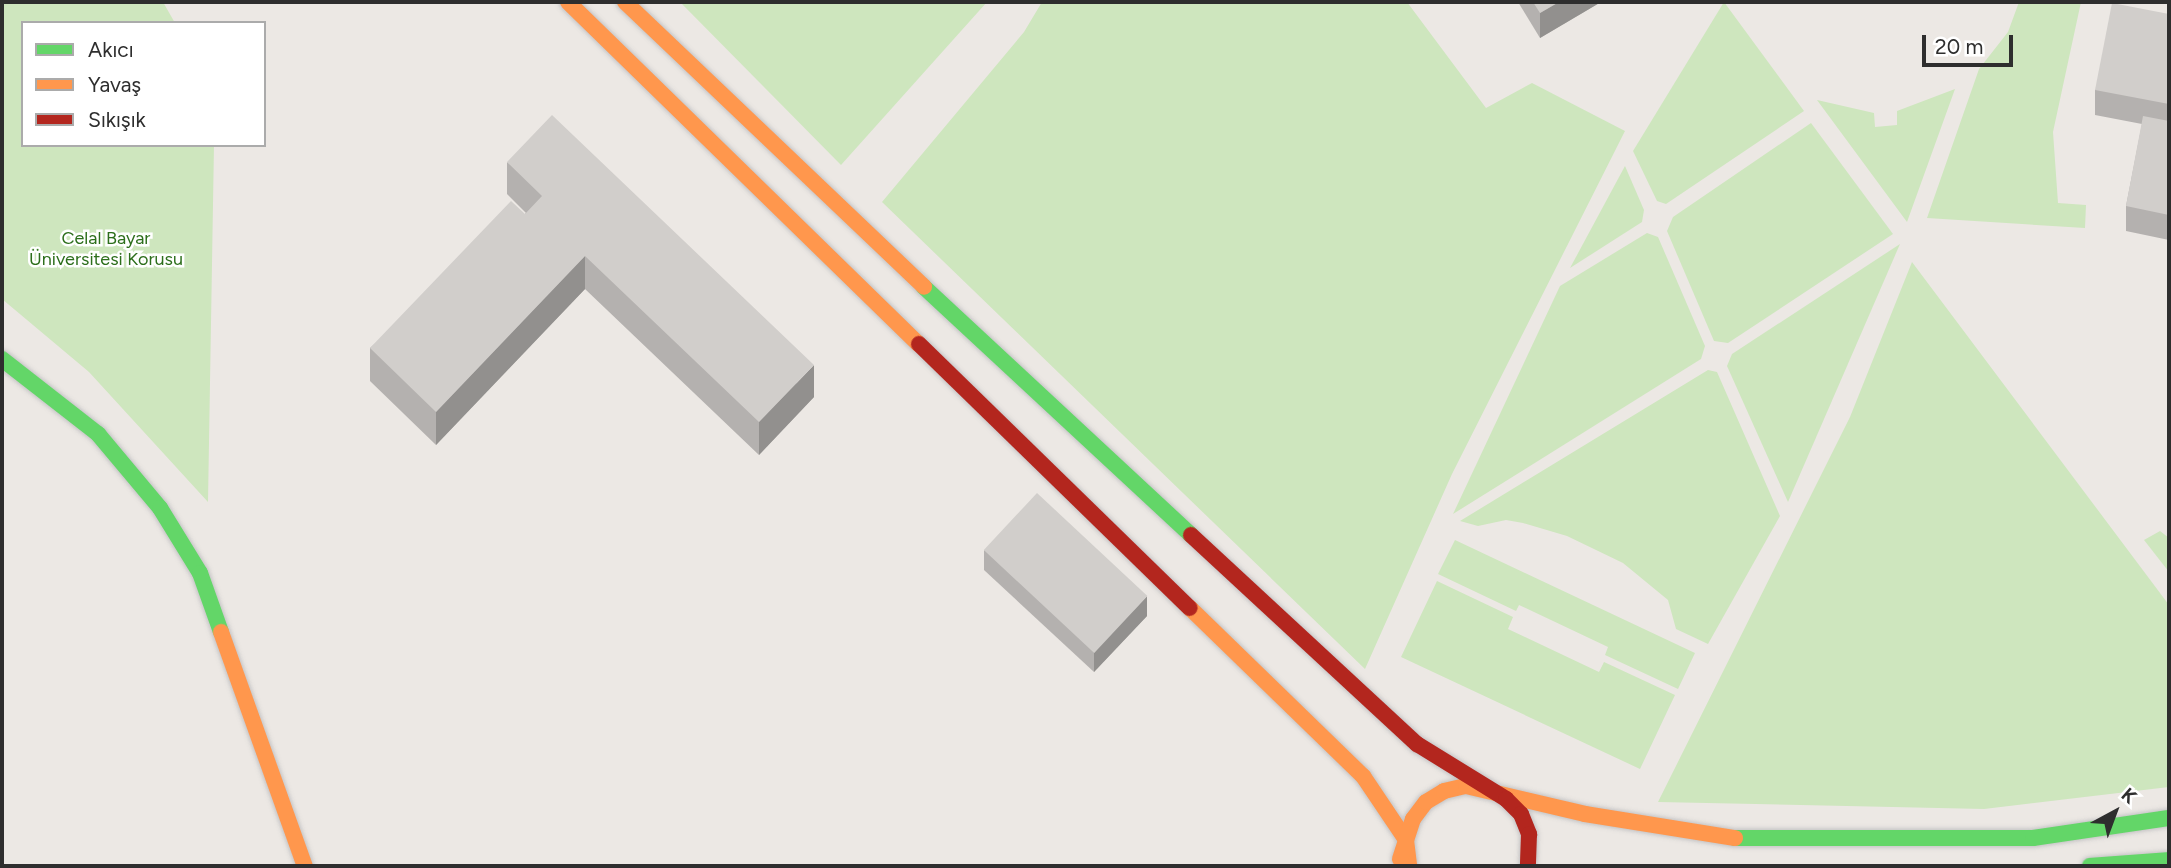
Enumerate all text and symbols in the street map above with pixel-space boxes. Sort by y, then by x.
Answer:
legend [21,21,266,147]
scale bar [1926,21,2017,65]
text: 20 m [1935,34,1983,59]
text: Akıcı [88,37,134,62]
text: Yavaş [88,72,141,97]
text: Sıkışık [88,107,146,132]
park label: Celal Bayar Üniversitesi Korusu [29,228,183,270]
north arrow [2080,777,2150,847]
text: K [2117,783,2141,809]

